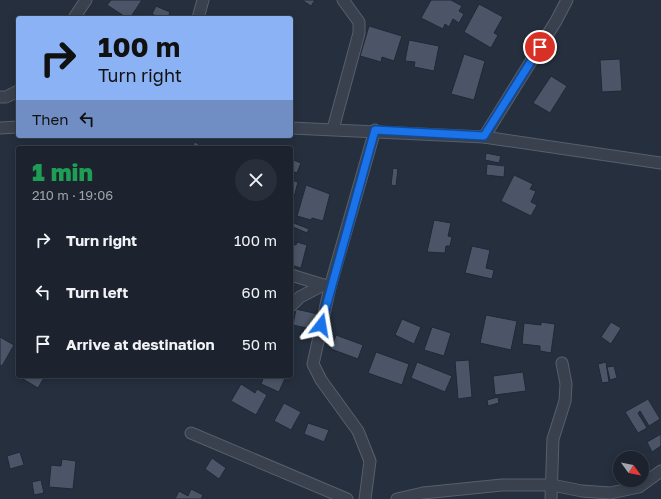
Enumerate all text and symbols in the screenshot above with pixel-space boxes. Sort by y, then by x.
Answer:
text: 100 m [98,30,180,63]
pin [523,30,557,64]
icon: right [32,32,84,84]
icon: arrive [529,36,551,58]
text: Turn right [98,64,182,86]
icon: left [76,108,98,130]
text: Then [32,110,68,128]
text: 1 min [32,157,93,186]
button: close [235,159,277,201]
text: 210 m · 19:06 [32,187,113,203]
icon: right [32,229,54,251]
text: Turn right [66,231,137,249]
text: 100 m [234,231,277,249]
icon: left [32,281,54,303]
text: Turn left [66,283,128,301]
text: 60 m [242,283,277,301]
position arrow [300,304,342,346]
icon: arrive [32,333,54,355]
text: Arrive at destination [66,335,215,353]
text: 50 m [242,335,277,353]
north arrow [613,451,649,487]
map controls [613,451,649,487]

